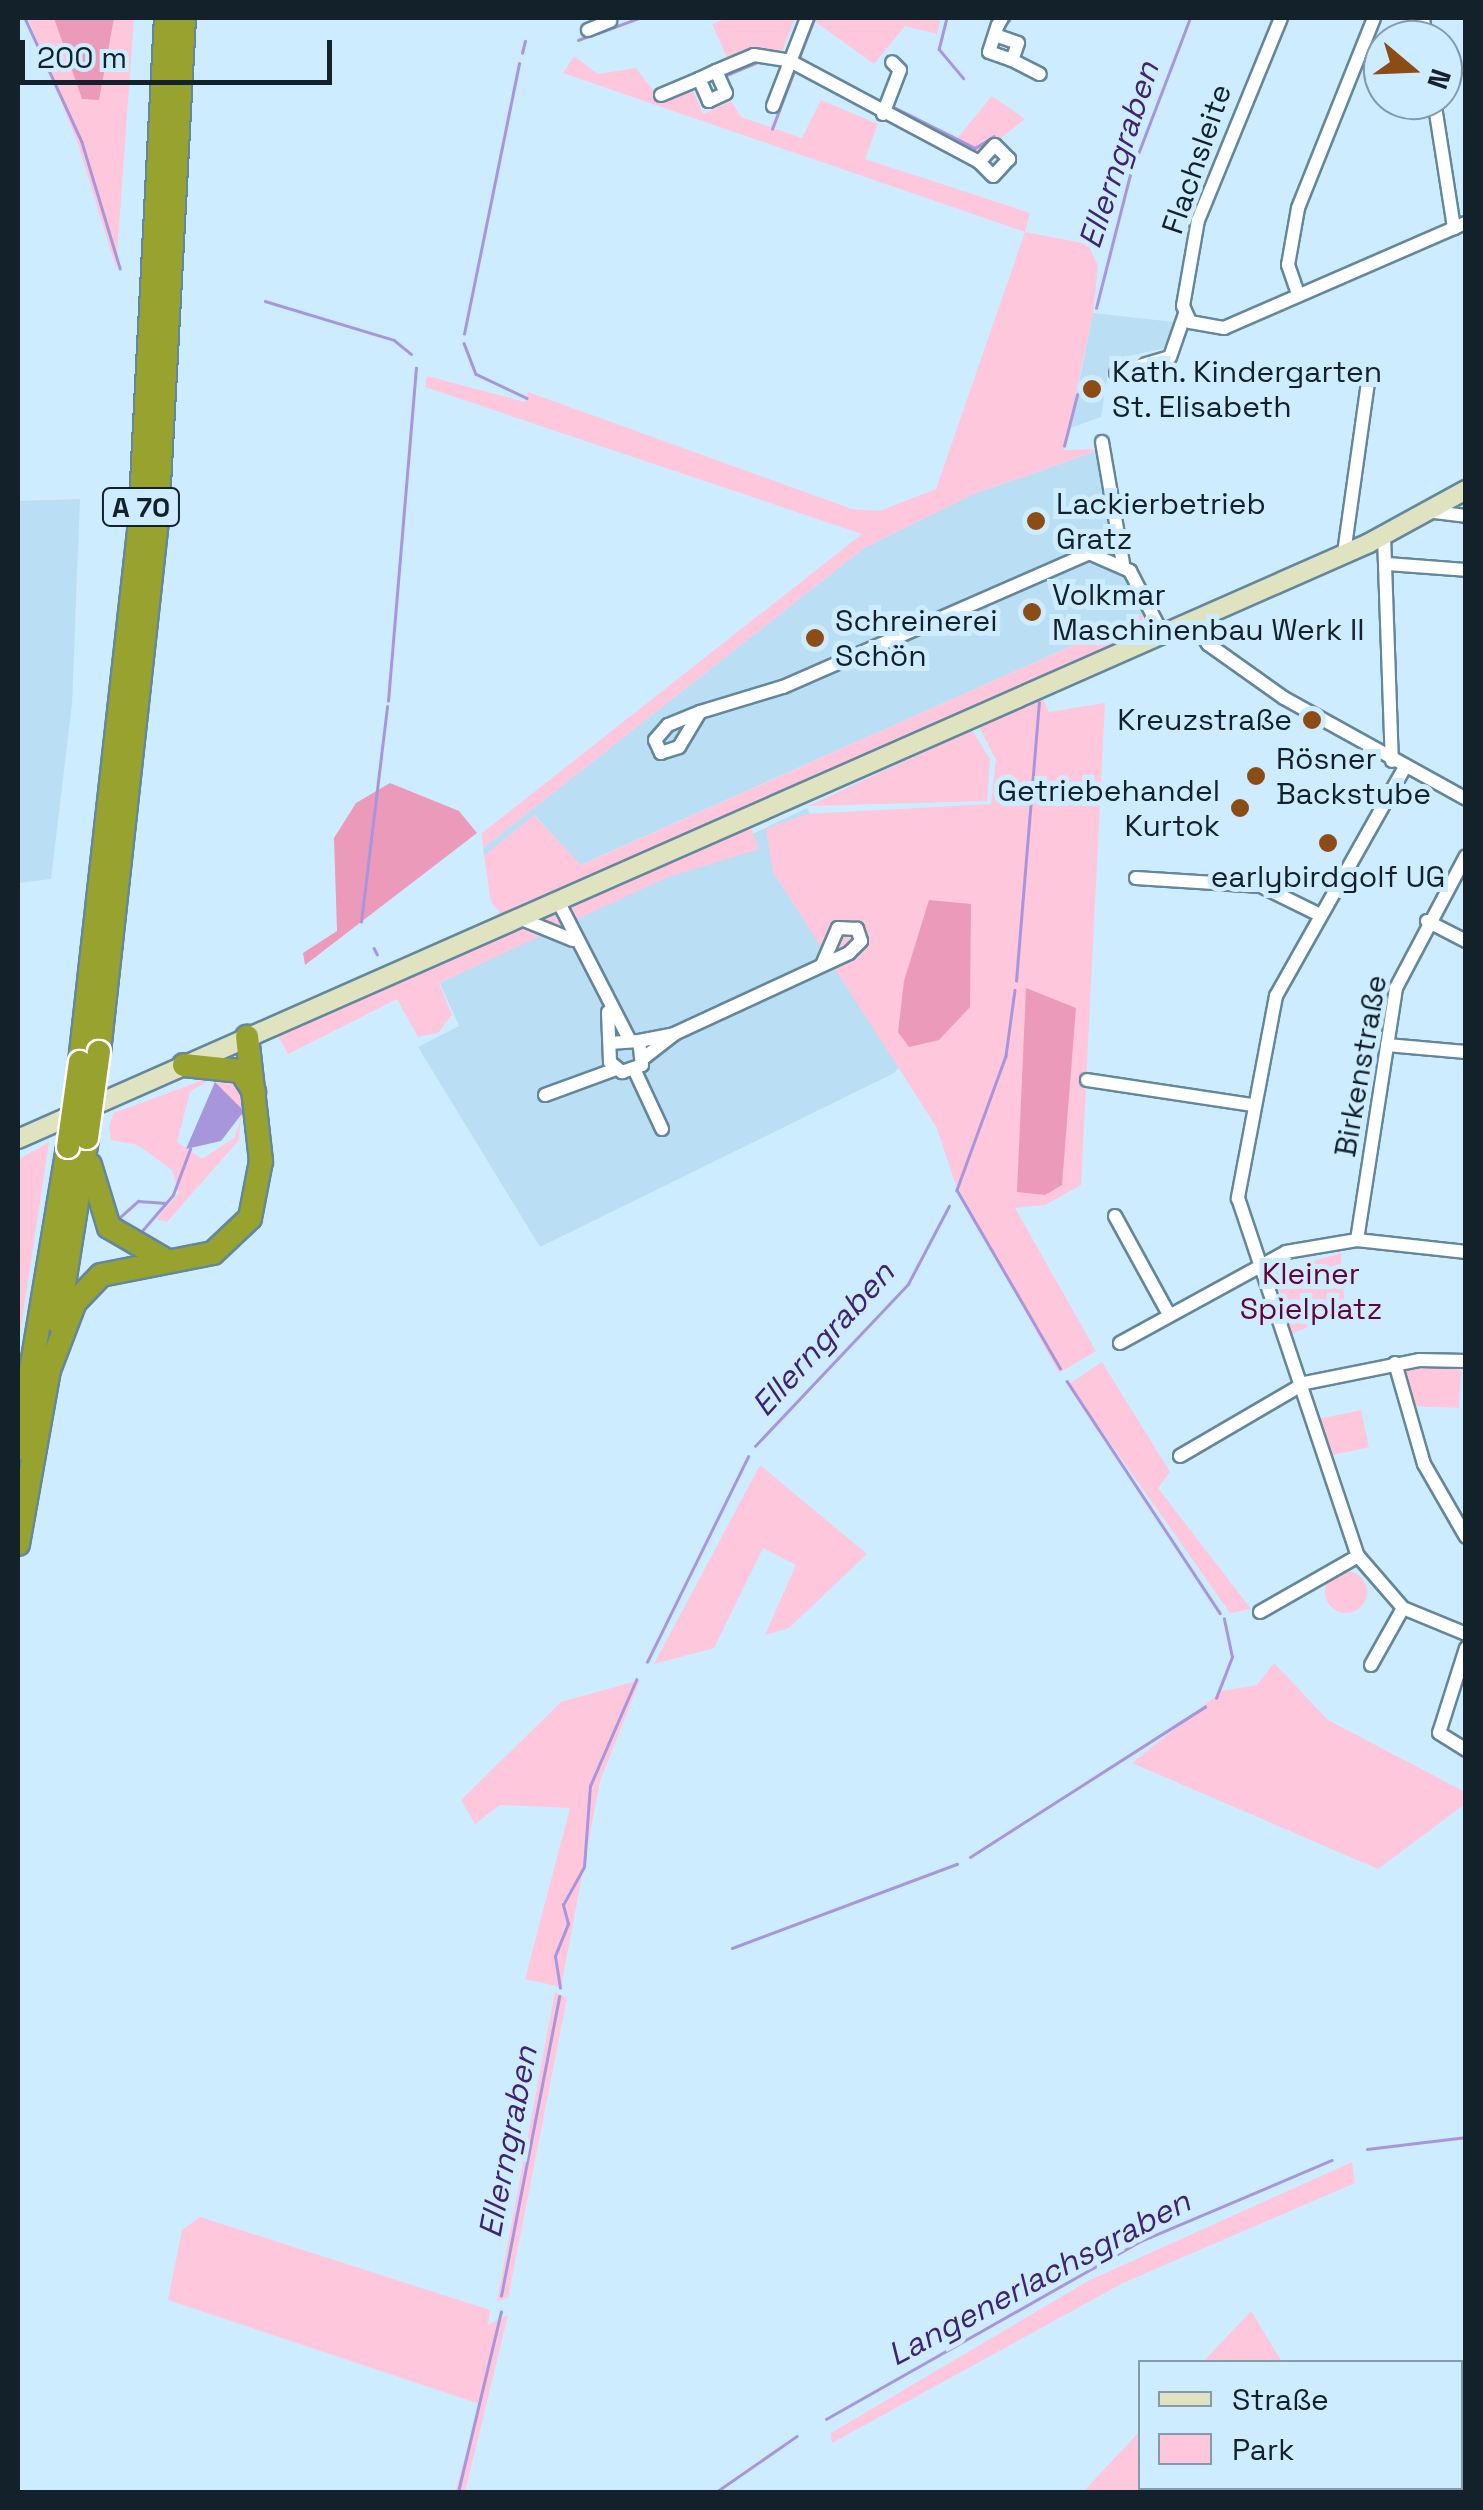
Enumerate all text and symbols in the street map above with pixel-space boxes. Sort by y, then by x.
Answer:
scale bar [25,20,338,82]
north arrow [1363,20,1463,120]
text: 200 m [37,38,127,77]
water label: Ellerngraben [1071,57,1167,253]
text: N [1419,64,1460,94]
street label: Flachsleite [1155,79,1239,239]
place label: Kath. Kindergarten St. Elisabeth [1112,354,1383,424]
marker: Kath. Kindergarten St. Elisabeth [1081,378,1103,400]
road number: A 70 [101,484,181,530]
place label: Lackierbetrieb Gratz [1056,486,1266,556]
marker: Lackierbetrieb Gratz [1025,510,1047,532]
place label: Volkmar Maschinenbau Werk II [1052,577,1365,648]
marker: Volkmar Maschinenbau Werk II [1021,601,1043,623]
place label: Schreinerei Schön [835,603,998,674]
marker: Schreinerei Schön [804,627,826,649]
place label: Kreuzstraße [1117,702,1292,738]
marker: Kreuzstraße [1301,709,1323,731]
place label: Rösner Backstube [1276,741,1431,812]
marker: Rösner Backstube [1245,765,1267,787]
place label: Getriebehandel Kurtok [997,773,1220,844]
marker: Getriebehandel Kurtok [1229,797,1251,819]
marker: earlybirdgolf UG [1317,832,1339,854]
place label: earlybirdgolf UG [1211,859,1445,895]
street label: Birkenstraße [1327,972,1395,1160]
water label: Ellerngraben [744,1254,902,1424]
park label: Kleiner Spielplatz [1240,1256,1382,1326]
water label: Ellerngraben [471,2043,545,2241]
water label: Langenerlachsgraben [881,2182,1197,2374]
legend [1138,2360,1463,2490]
text: Straße [1232,2380,1329,2419]
text: Park [1232,2430,1294,2469]

